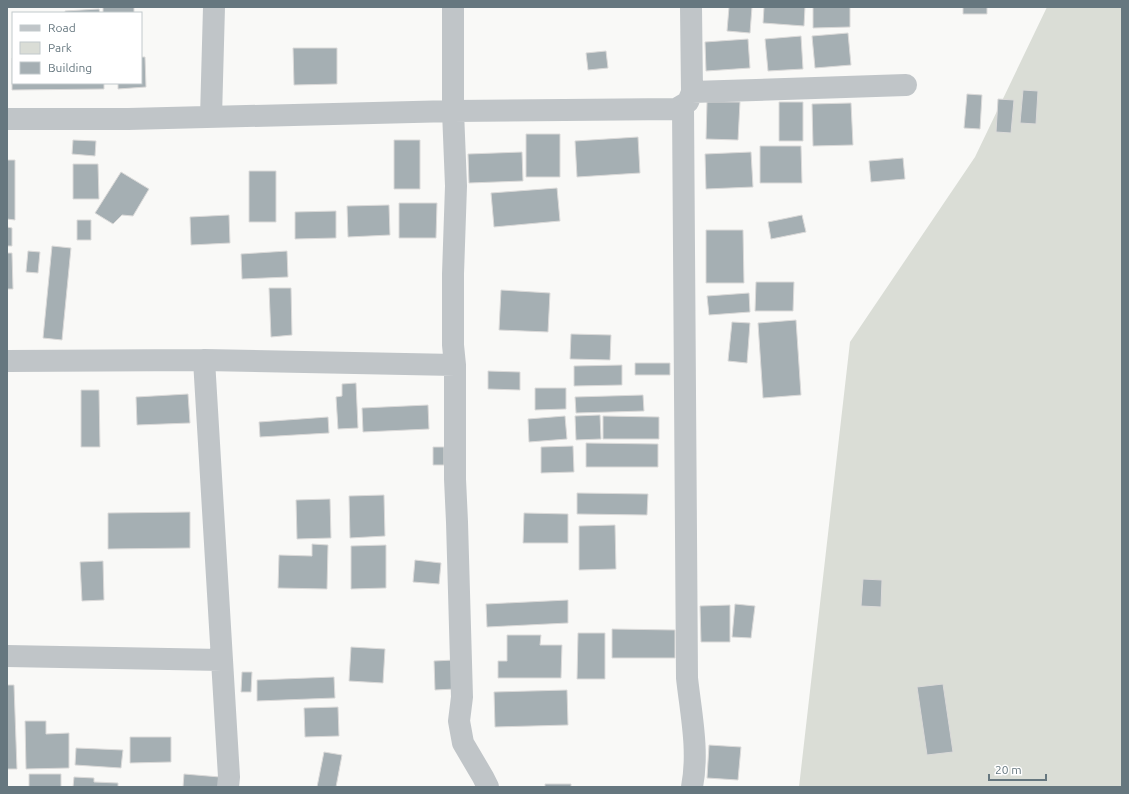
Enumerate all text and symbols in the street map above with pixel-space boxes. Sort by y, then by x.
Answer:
legend [12,12,142,84]
text: Road [48,21,76,34]
text: Park [48,41,72,54]
text: Building [48,61,92,74]
scale bar [989,756,1046,782]
text: 20 m [995,763,1022,776]

